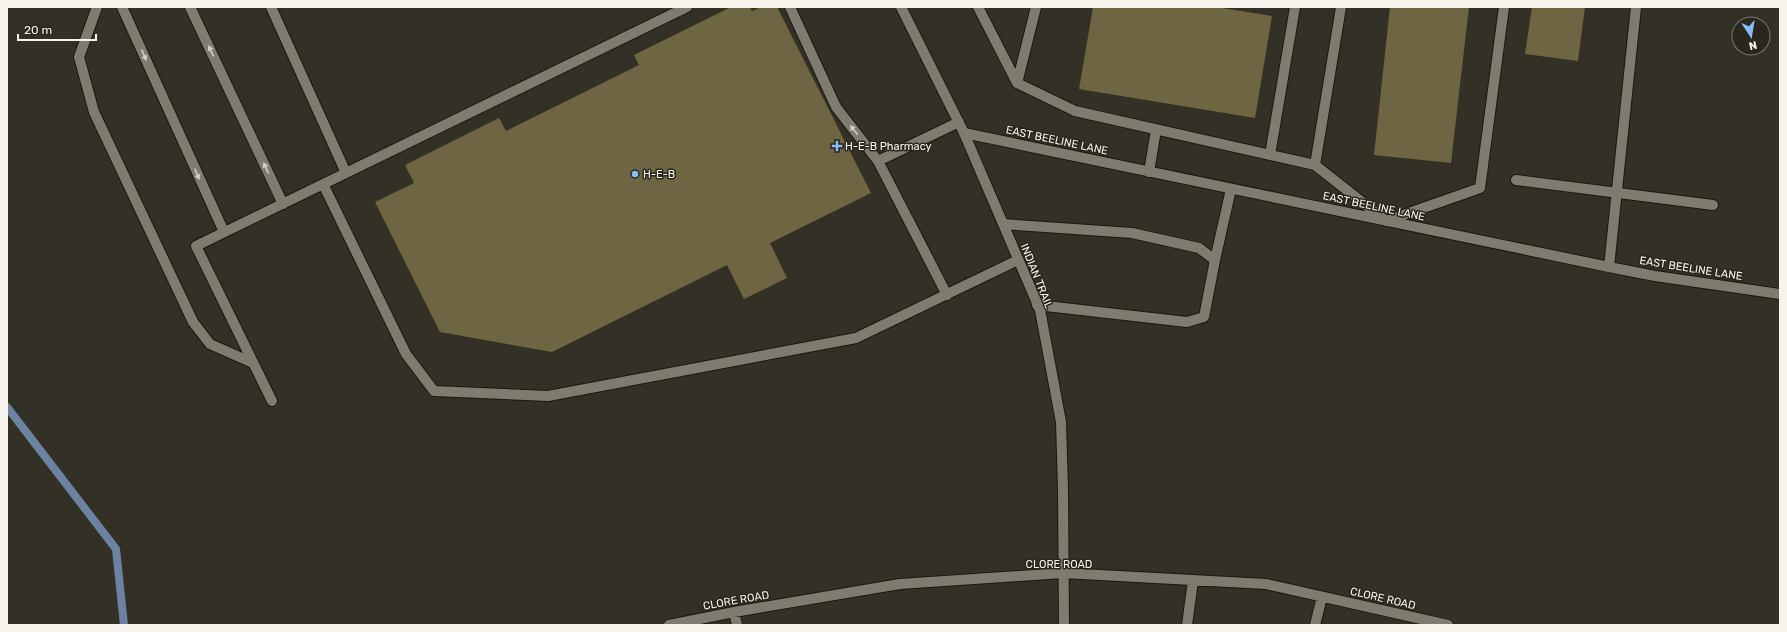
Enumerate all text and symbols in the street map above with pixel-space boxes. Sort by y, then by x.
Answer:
scale bar [18,16,96,42]
north arrow [1731,16,1771,56]
text: 20 m [24,23,52,37]
text: N [1748,38,1758,52]
one-way arrow [208,45,214,56]
one-way arrow [141,50,147,61]
street label: EAST BEELINE LANE [1005,123,1110,158]
one-way arrow [850,125,858,136]
place label: H-E-B Pharmacy [845,140,932,153]
marker: H-E-B Pharmacy [832,141,842,151]
one-way arrow [263,163,269,174]
one-way arrow [195,168,201,180]
place label: H-E-B [643,168,675,181]
marker: H-E-B [630,169,640,179]
street label: EAST BEELINE LANE [1322,189,1427,224]
street label: INDIAN TRAIL [1018,242,1055,311]
street label: EAST BEELINE LANE [1638,254,1744,283]
street label: CLORE ROAD [1026,558,1092,571]
street label: CLORE ROAD [1349,585,1417,612]
street label: CLORE ROAD [702,588,770,613]

